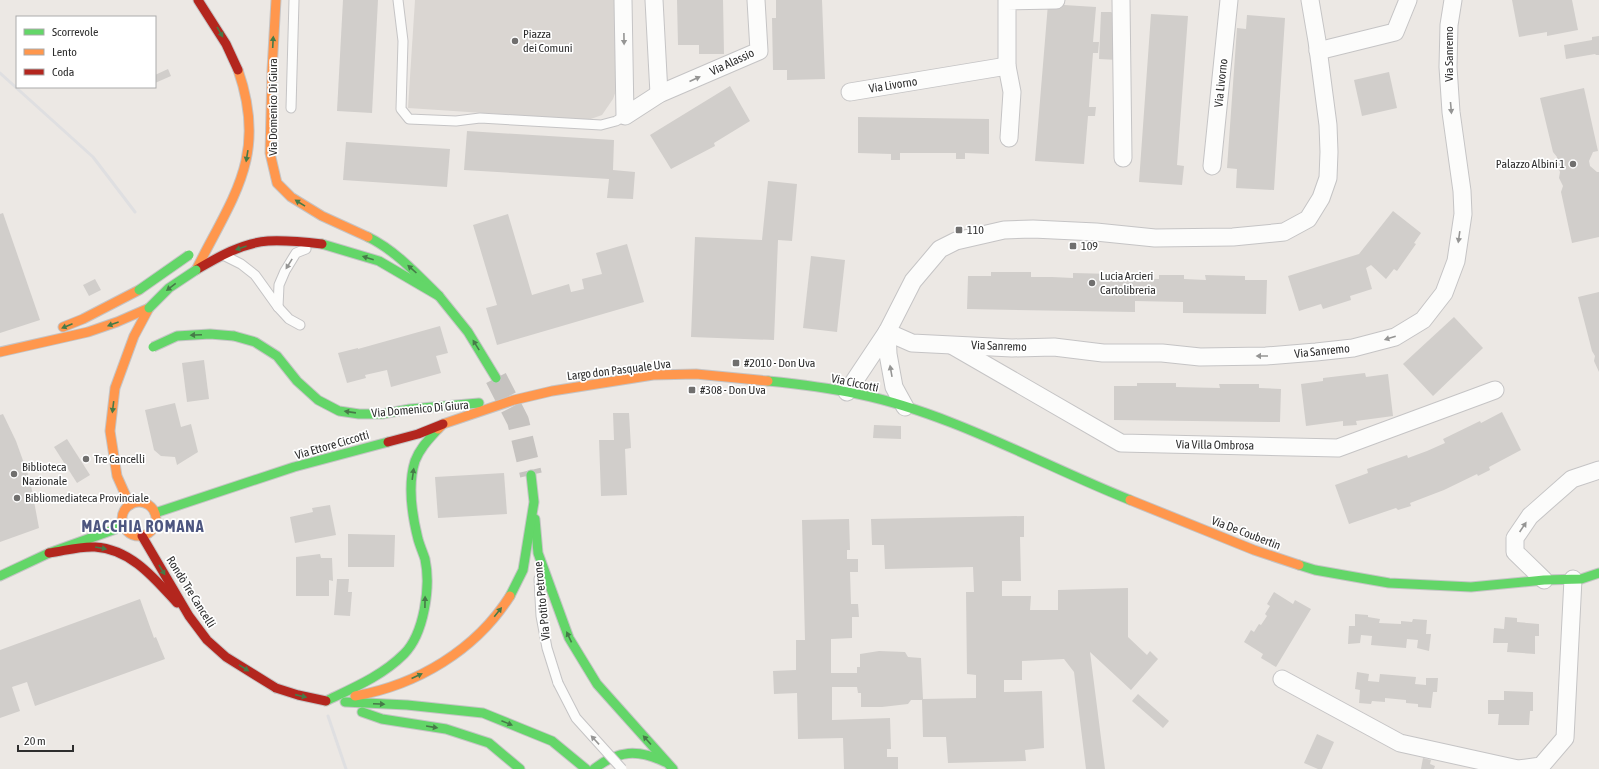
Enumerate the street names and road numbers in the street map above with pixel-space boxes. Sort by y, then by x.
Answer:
street label: Via Sanremo [1442,26,1456,82]
street label: Via Alassio [708,45,757,78]
street label: Via Domenico Di Giura [266,58,280,156]
street label: Via Livorno [1211,58,1231,108]
street label: Via Livorno [868,74,919,96]
street label: Via Sanremo [971,338,1027,354]
street label: Via Sanremo [1294,341,1351,361]
street label: Largo don Pasquale Uva [566,357,672,383]
street label: Via Ciccotti [830,371,880,395]
street label: Via Domenico Di Giura [371,398,469,420]
street label: Via Ettore Ciccotti [293,428,371,462]
street label: Via Villa Ombrosa [1176,437,1254,453]
street label: Via De Coubertin [1209,513,1283,553]
street label: Rondò Tre Cancelli [163,554,219,630]
street label: Via Potito Petrone [531,561,553,641]

